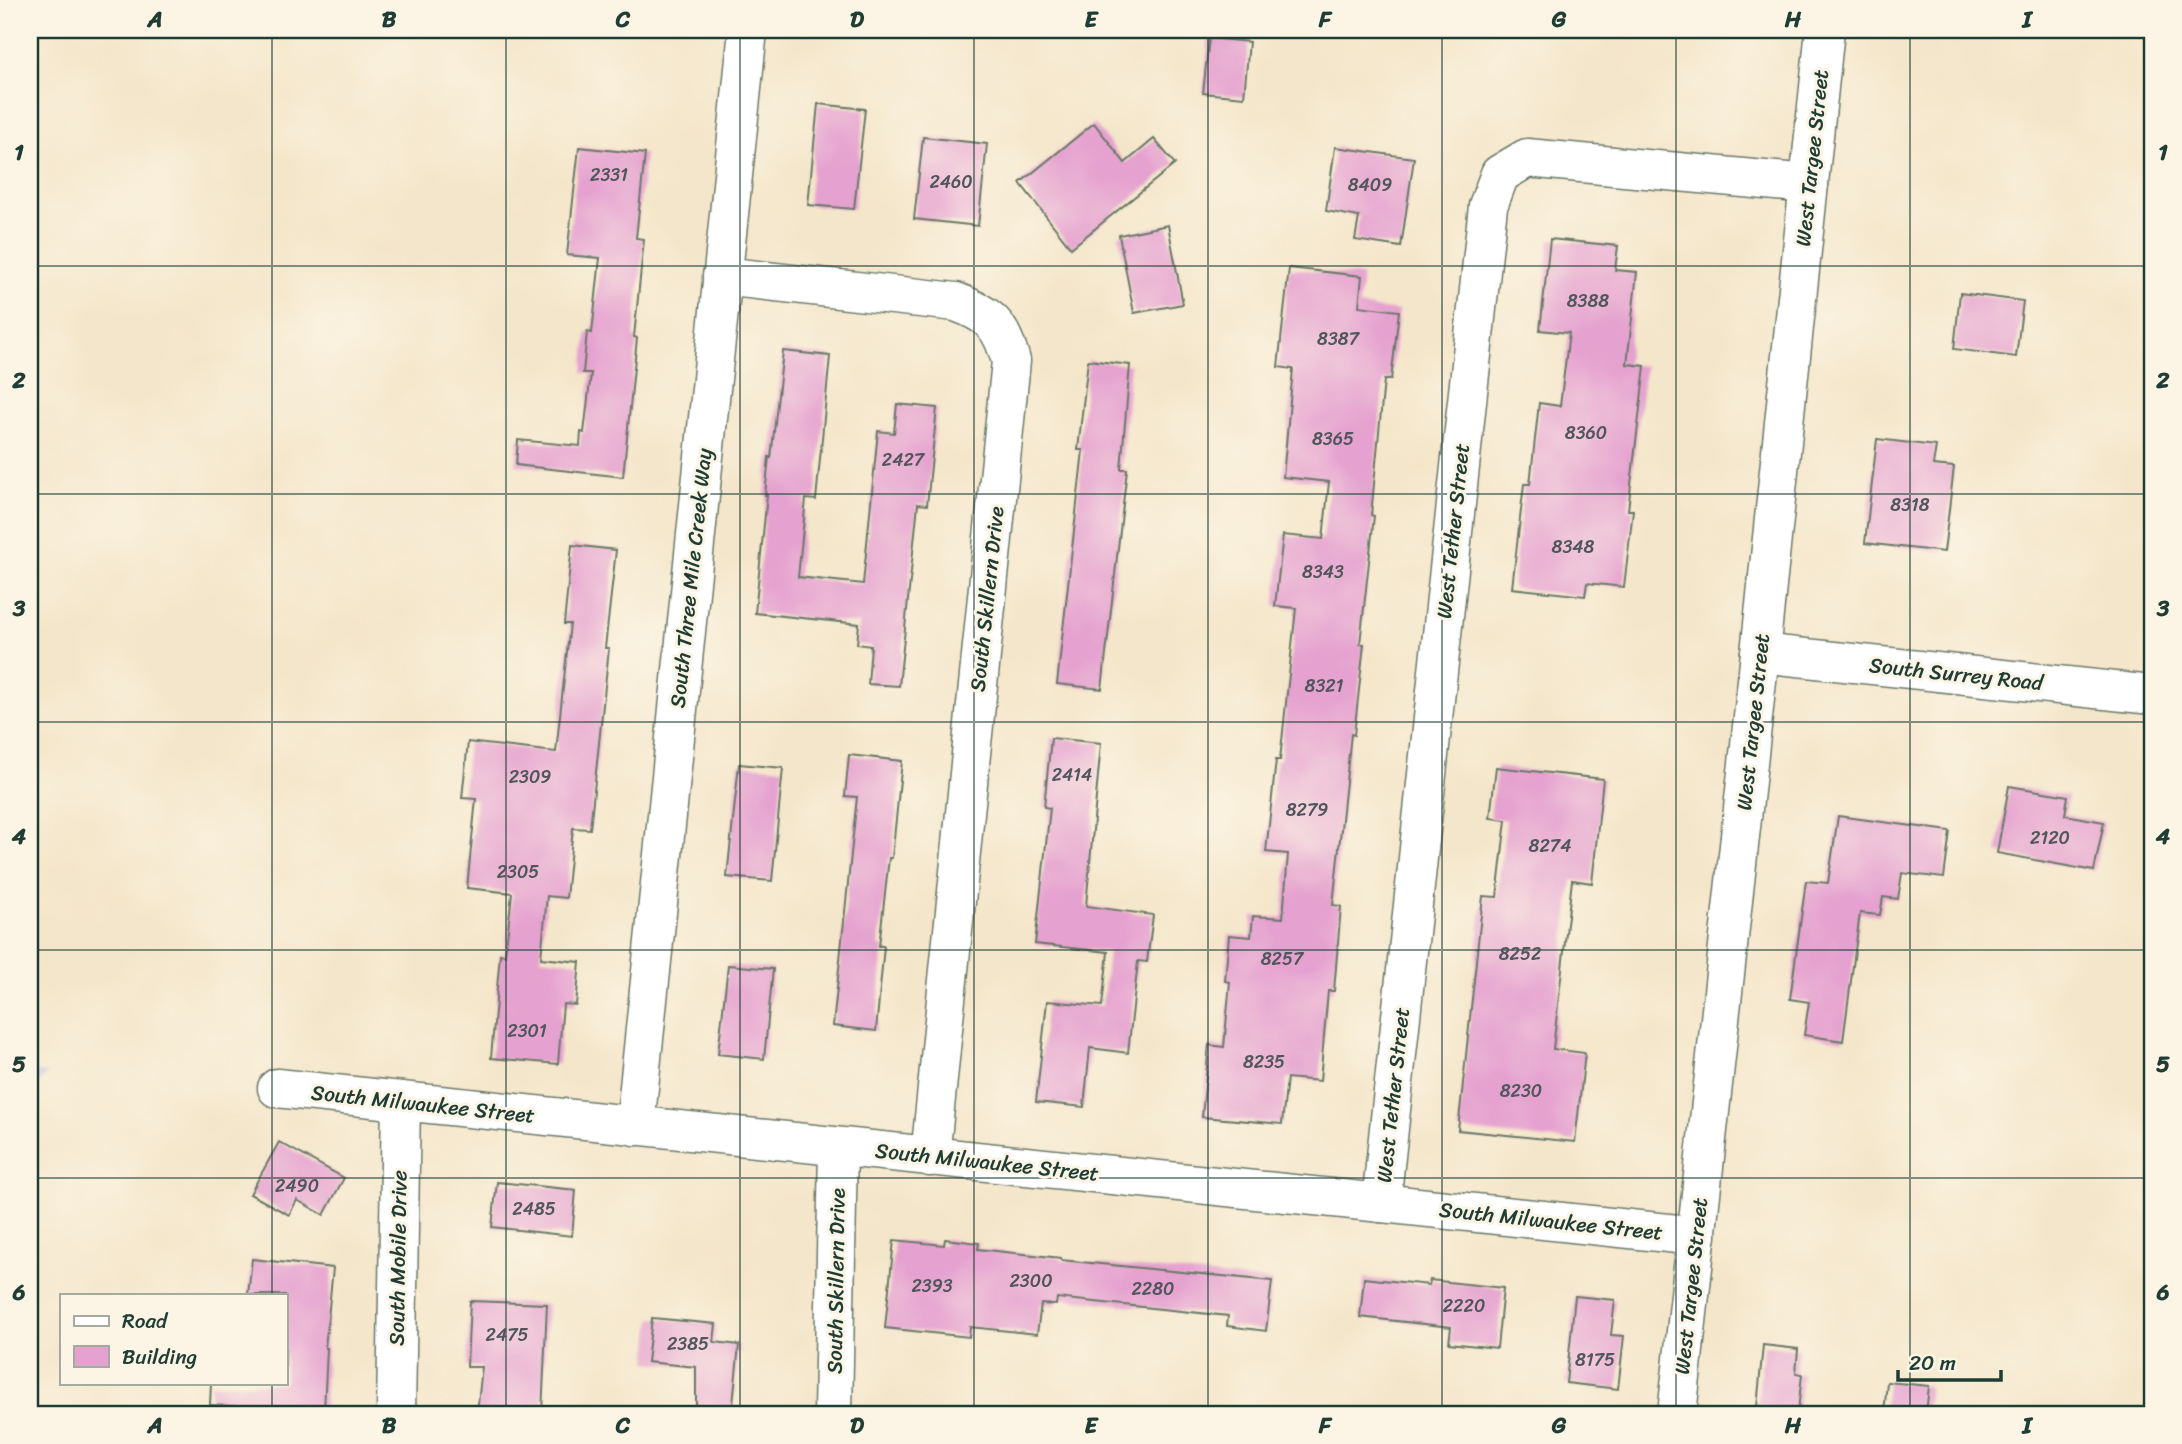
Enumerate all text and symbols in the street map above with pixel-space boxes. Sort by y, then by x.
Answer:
text: A [146,0,163,40]
text: B [382,0,397,40]
text: C [615,0,631,40]
text: D [850,0,865,40]
text: E [1085,0,1100,40]
text: F [1318,0,1333,40]
text: G [1551,0,1567,40]
text: H [1784,0,1802,40]
text: I [2021,0,2033,40]
street label: West Targee Street [1784,68,1840,248]
text: 1 [14,132,24,173]
text: 1 [2158,132,2168,173]
house number: 2331 [590,159,628,191]
house number: 2460 [929,166,973,198]
house number: 8409 [1348,169,1392,201]
house number: 8388 [1567,285,1609,317]
house number: 8387 [1317,323,1361,355]
text: 2 [11,360,26,401]
text: 2 [2155,360,2170,401]
house number: 8360 [1565,417,1607,449]
house number: 8365 [1312,423,1354,455]
street label: West Tether Street [1425,441,1481,621]
house number: 2427 [882,444,926,476]
street label: South Three Mile Creek Way [658,446,724,710]
house number: 8318 [1890,489,1930,521]
street label: South Skillern Drive [958,505,1016,693]
house number: 8348 [1552,531,1595,563]
house number: 8343 [1302,556,1344,588]
text: 3 [12,588,26,629]
text: 3 [2156,588,2170,629]
street label: West Targee Street [1725,632,1781,812]
street label: South Surrey Road [1867,646,2047,702]
house number: 8321 [1305,670,1344,702]
house number: 2414 [1052,759,1092,791]
house number: 2309 [509,761,551,793]
house number: 8279 [1286,794,1328,826]
text: 4 [11,816,27,857]
text: 4 [2155,816,2171,857]
house number: 2120 [2030,822,2070,854]
house number: 8274 [1529,830,1571,862]
house number: 2305 [497,856,539,888]
house number: 8252 [1499,938,1541,970]
house number: 8257 [1261,943,1305,975]
street label: West Tether Street [1365,1005,1421,1185]
house number: 2301 [507,1015,547,1047]
text: 5 [12,1044,26,1085]
text: 5 [2156,1044,2170,1085]
house number: 8235 [1243,1046,1285,1078]
street label: South Milwaukee Street [309,1073,537,1135]
house number: 8230 [1500,1075,1542,1107]
street label: South Milwaukee Street [873,1131,1101,1193]
house number: 2490 [275,1170,319,1202]
street label: South Mobile Drive [377,1170,419,1346]
street label: South Skillern Drive [815,1188,857,1374]
street label: South Milwaukee Street [1437,1190,1665,1252]
house number: 2485 [512,1193,556,1225]
street label: West Targee Street [1663,1196,1719,1376]
house number: 2300 [1009,1265,1053,1297]
house number: 2393 [911,1270,953,1302]
text: 6 [11,1272,26,1313]
text: 6 [2155,1272,2170,1313]
house number: 2280 [1131,1273,1175,1305]
house number: 2220 [1443,1290,1485,1322]
legend [60,1294,287,1384]
text: Road [122,1302,169,1340]
house number: 2475 [486,1319,528,1351]
house number: 2385 [667,1328,709,1360]
text: Building [122,1338,198,1376]
scale bar [1898,1339,2002,1383]
house number: 8175 [1575,1344,1615,1376]
text: 20 m [1909,1344,1956,1382]
text: A [146,1405,163,1444]
text: B [382,1405,397,1444]
text: C [615,1405,631,1444]
text: D [850,1405,865,1444]
text: E [1085,1405,1100,1444]
text: F [1318,1405,1333,1444]
text: G [1551,1405,1567,1444]
text: H [1784,1405,1802,1444]
text: I [2021,1405,2033,1444]

